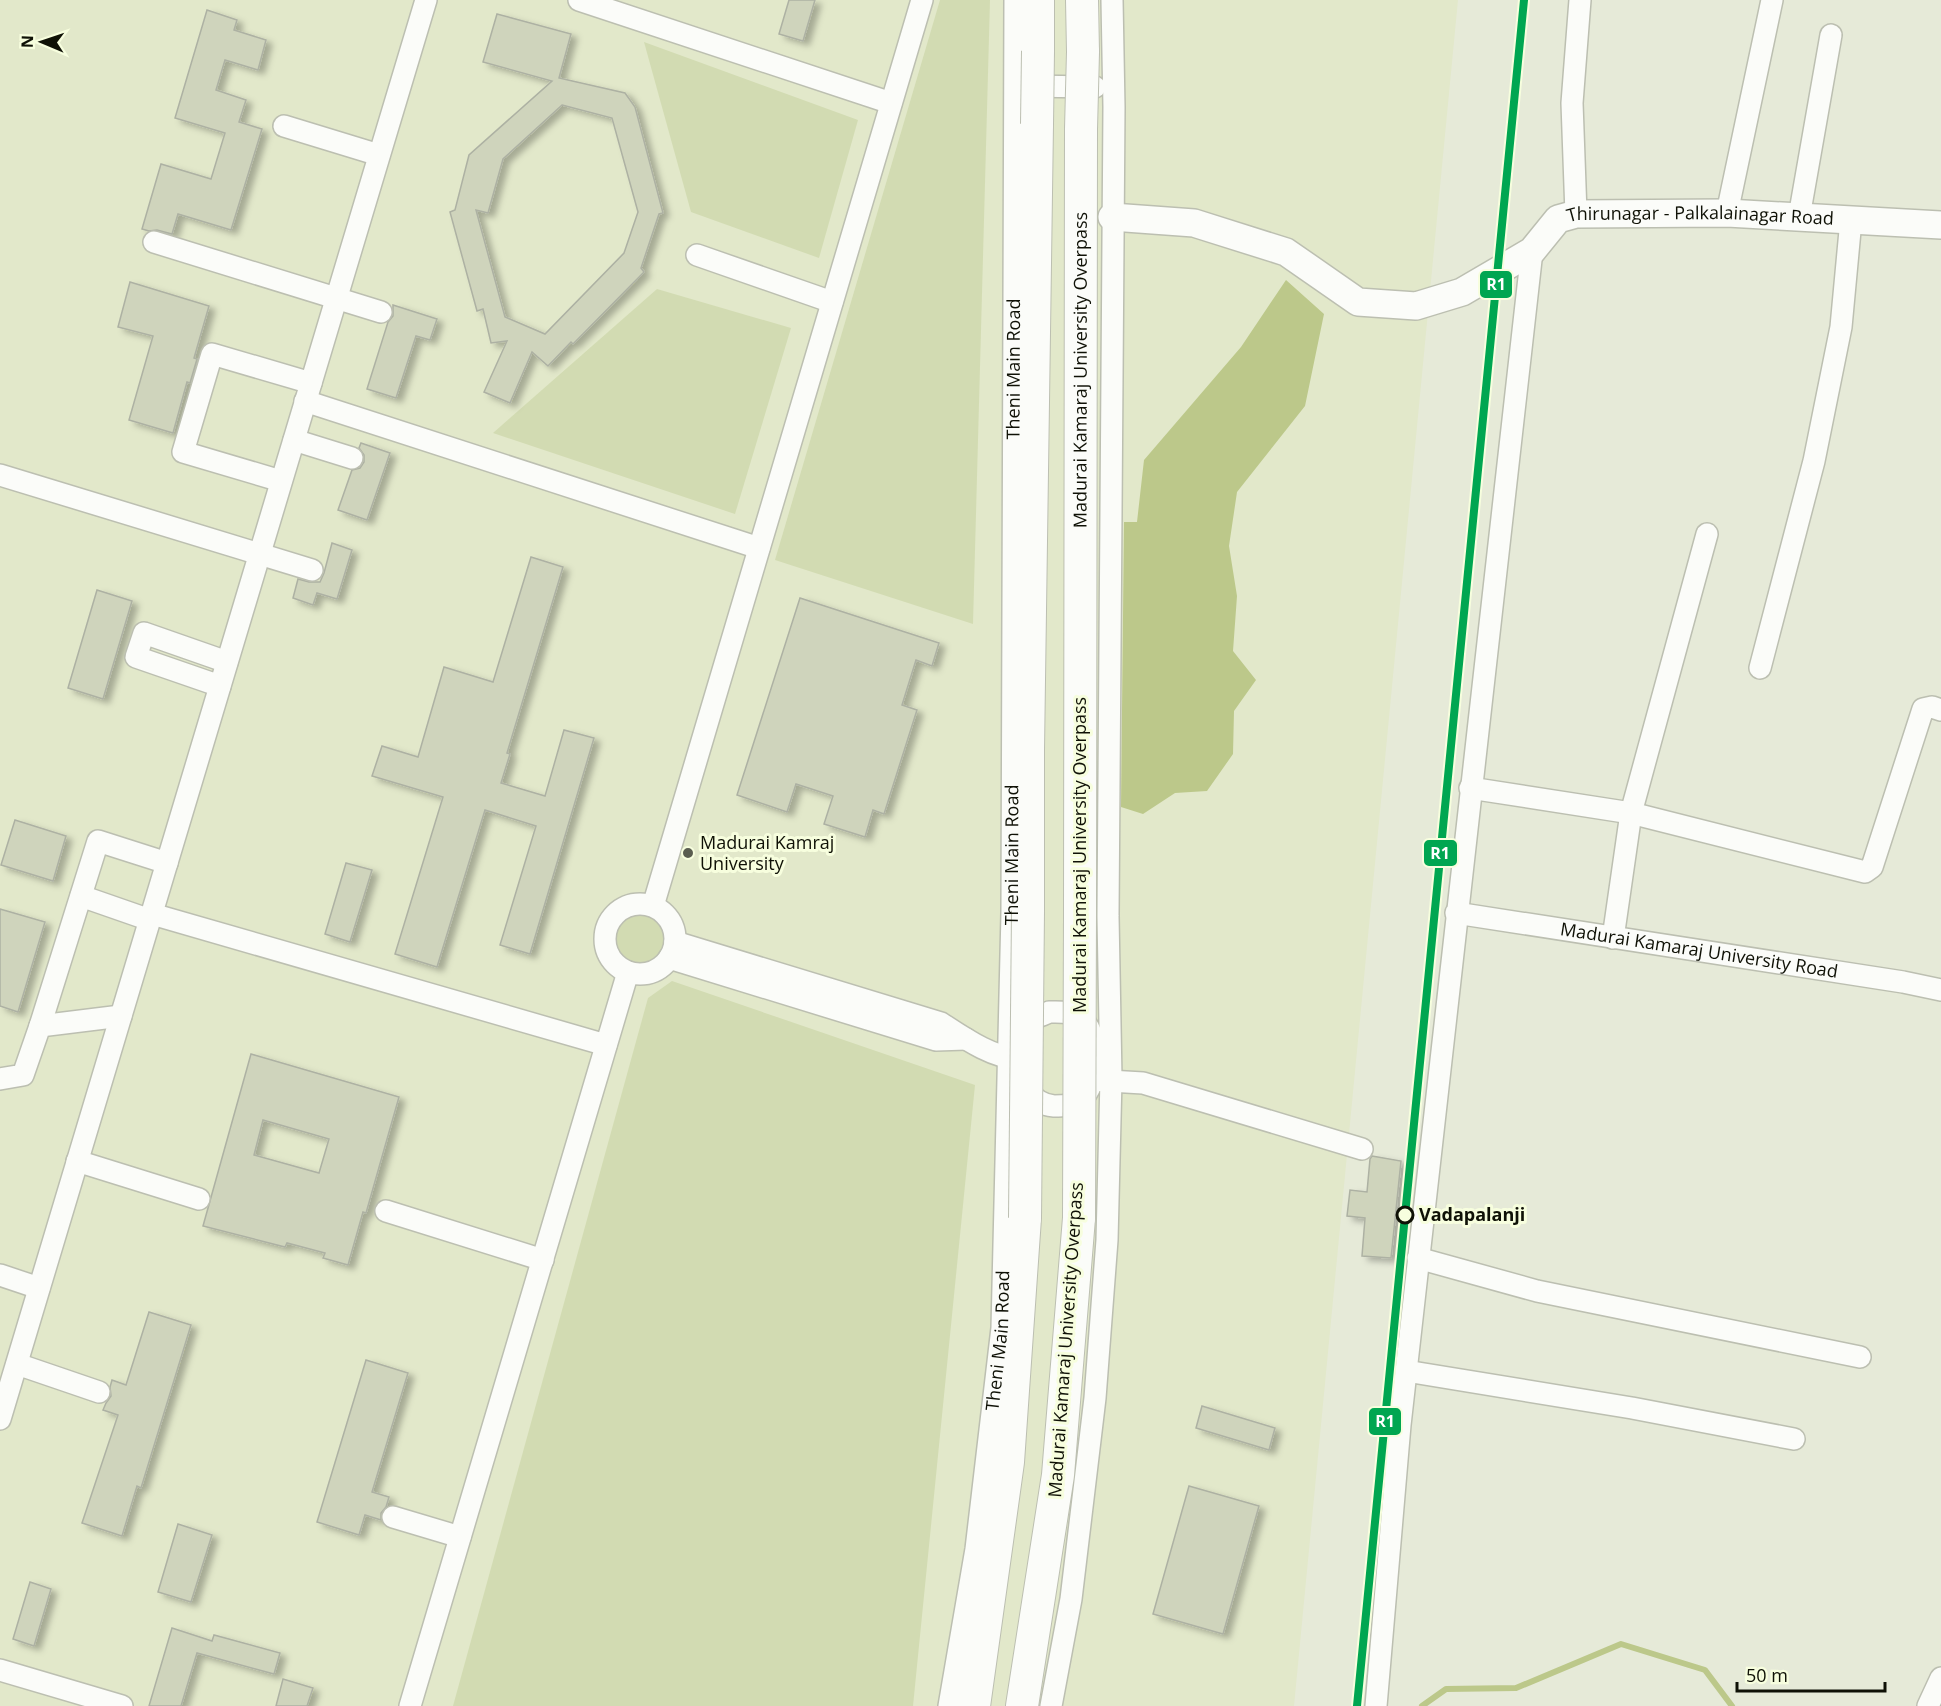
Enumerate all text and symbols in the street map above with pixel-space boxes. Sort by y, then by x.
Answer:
north arrow [12,12,72,72]
text: N [16,35,38,48]
street label: Thirunagar - Palkalainagar Road [1564,200,1835,230]
street label: Madurai Kamaraj University Overpass [1067,212,1092,528]
line badge: R1 [1479,270,1513,299]
text: R1 [1486,273,1506,295]
street label: Theni Main Road [1001,298,1025,439]
street label: Madurai Kamaraj University Overpass [1067,697,1091,1013]
street label: Theni Main Road [999,784,1023,926]
place label: Madurai Kamraj University [700,830,834,875]
line badge: R1 [1423,839,1458,867]
text: R1 [1430,842,1450,864]
marker: Madurai Kamraj University [681,846,695,860]
street label: Madurai Kamaraj University Road [1559,916,1840,983]
street label: Madurai Kamaraj University Overpass [1042,1181,1088,1498]
place label: Vadapalanji [1419,1202,1525,1226]
marker: Vadapalanji [1396,1206,1414,1224]
street label: Theni Main Road [979,1270,1014,1412]
line badge: R1 [1368,1407,1402,1436]
text: R1 [1375,1410,1395,1432]
scale bar [1737,1655,1886,1693]
text: 50 m [1746,1663,1788,1687]

